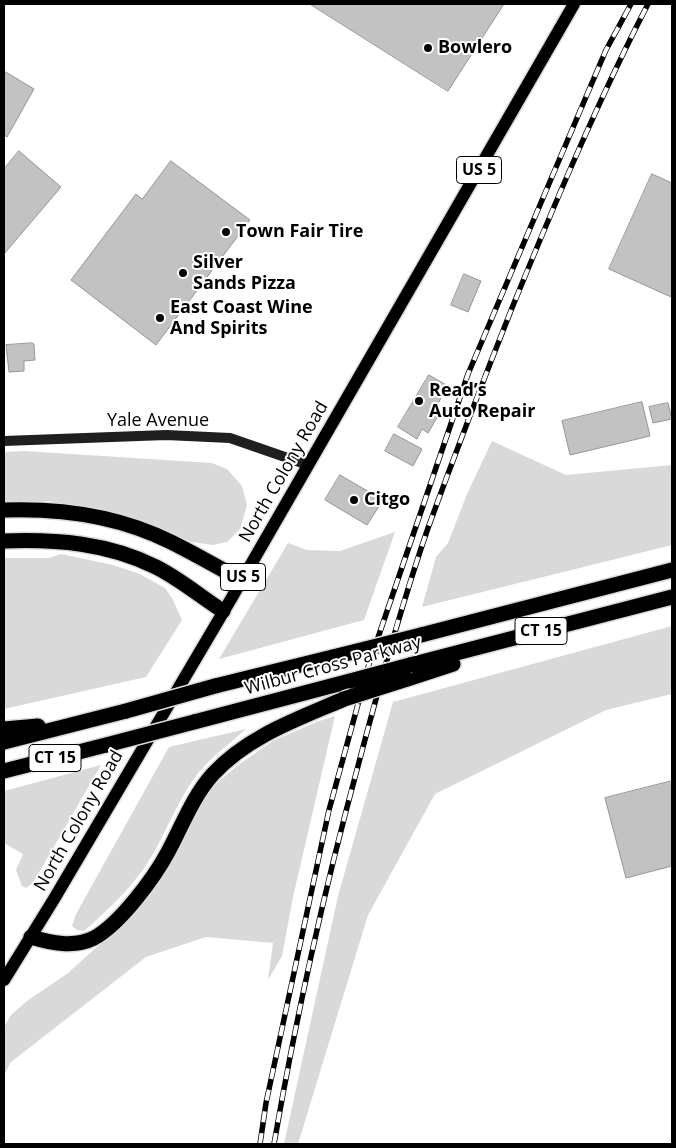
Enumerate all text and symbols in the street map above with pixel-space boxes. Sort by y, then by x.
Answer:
place label: Bowlero [438,37,512,59]
marker: Bowlero [422,42,434,54]
road number: US 5 [456,156,502,184]
place label: Town Fair Tire [236,221,363,243]
marker: Town Fair Tire [220,226,232,238]
place label: Silver Sands Pizza [193,252,296,294]
marker: Silver Sands Pizza [177,267,189,279]
place label: East Coast Wine And Spirits [170,297,313,340]
marker: East Coast Wine And Spirits [154,312,166,324]
place label: Read’s Auto Repair [429,380,535,422]
marker: Read’s Auto Repair [413,395,425,407]
street label: North Colony Road [235,398,333,546]
street label: Yale Avenue [107,410,209,432]
place label: Citgo [364,489,410,511]
marker: Citgo [348,494,360,506]
road number: US 5 [220,564,266,590]
road number: CT 15 [515,618,567,644]
street label: Wilbur Cross Parkway [242,632,424,700]
road number: CT 15 [29,744,81,771]
street label: North Colony Road [30,747,128,895]

